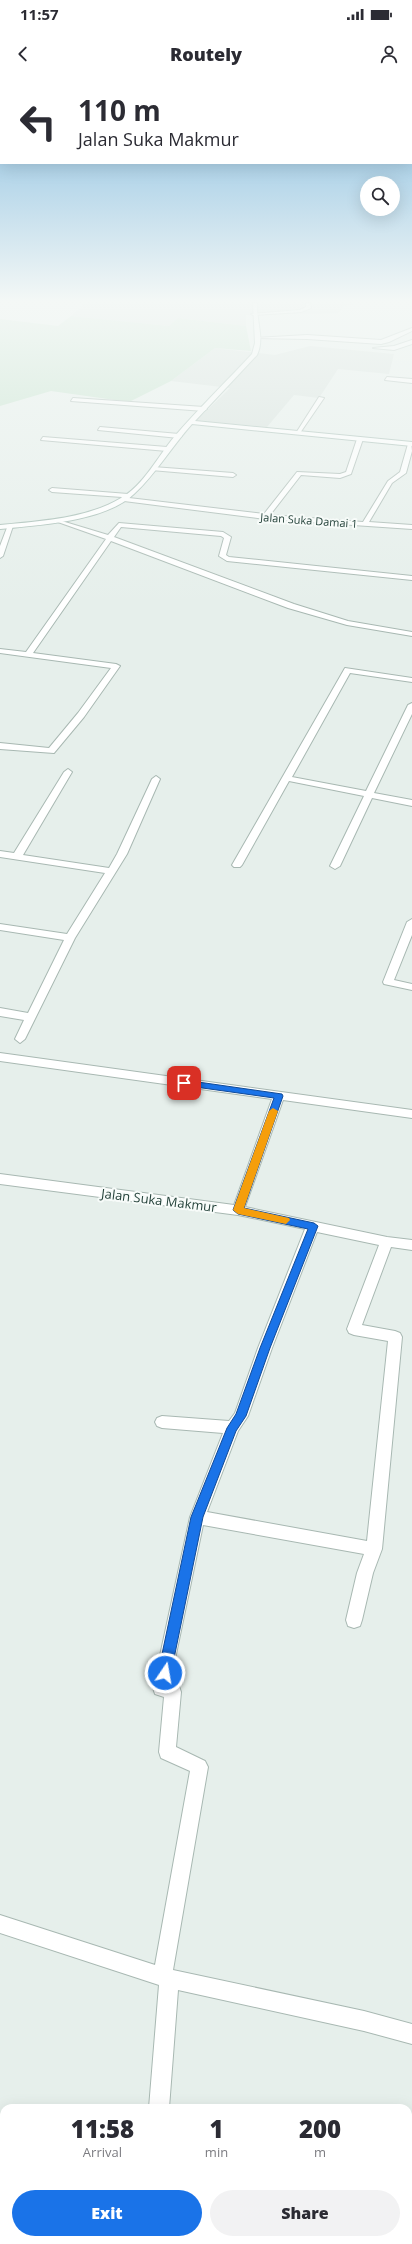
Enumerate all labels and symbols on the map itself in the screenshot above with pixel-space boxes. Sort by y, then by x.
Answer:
street label: Jalan Suka Damai 1 [259,509,358,531]
pin [167,1066,201,1100]
street label: Jalan Suka Makmur [98,1184,218,1216]
position arrow [144,1652,186,1694]

